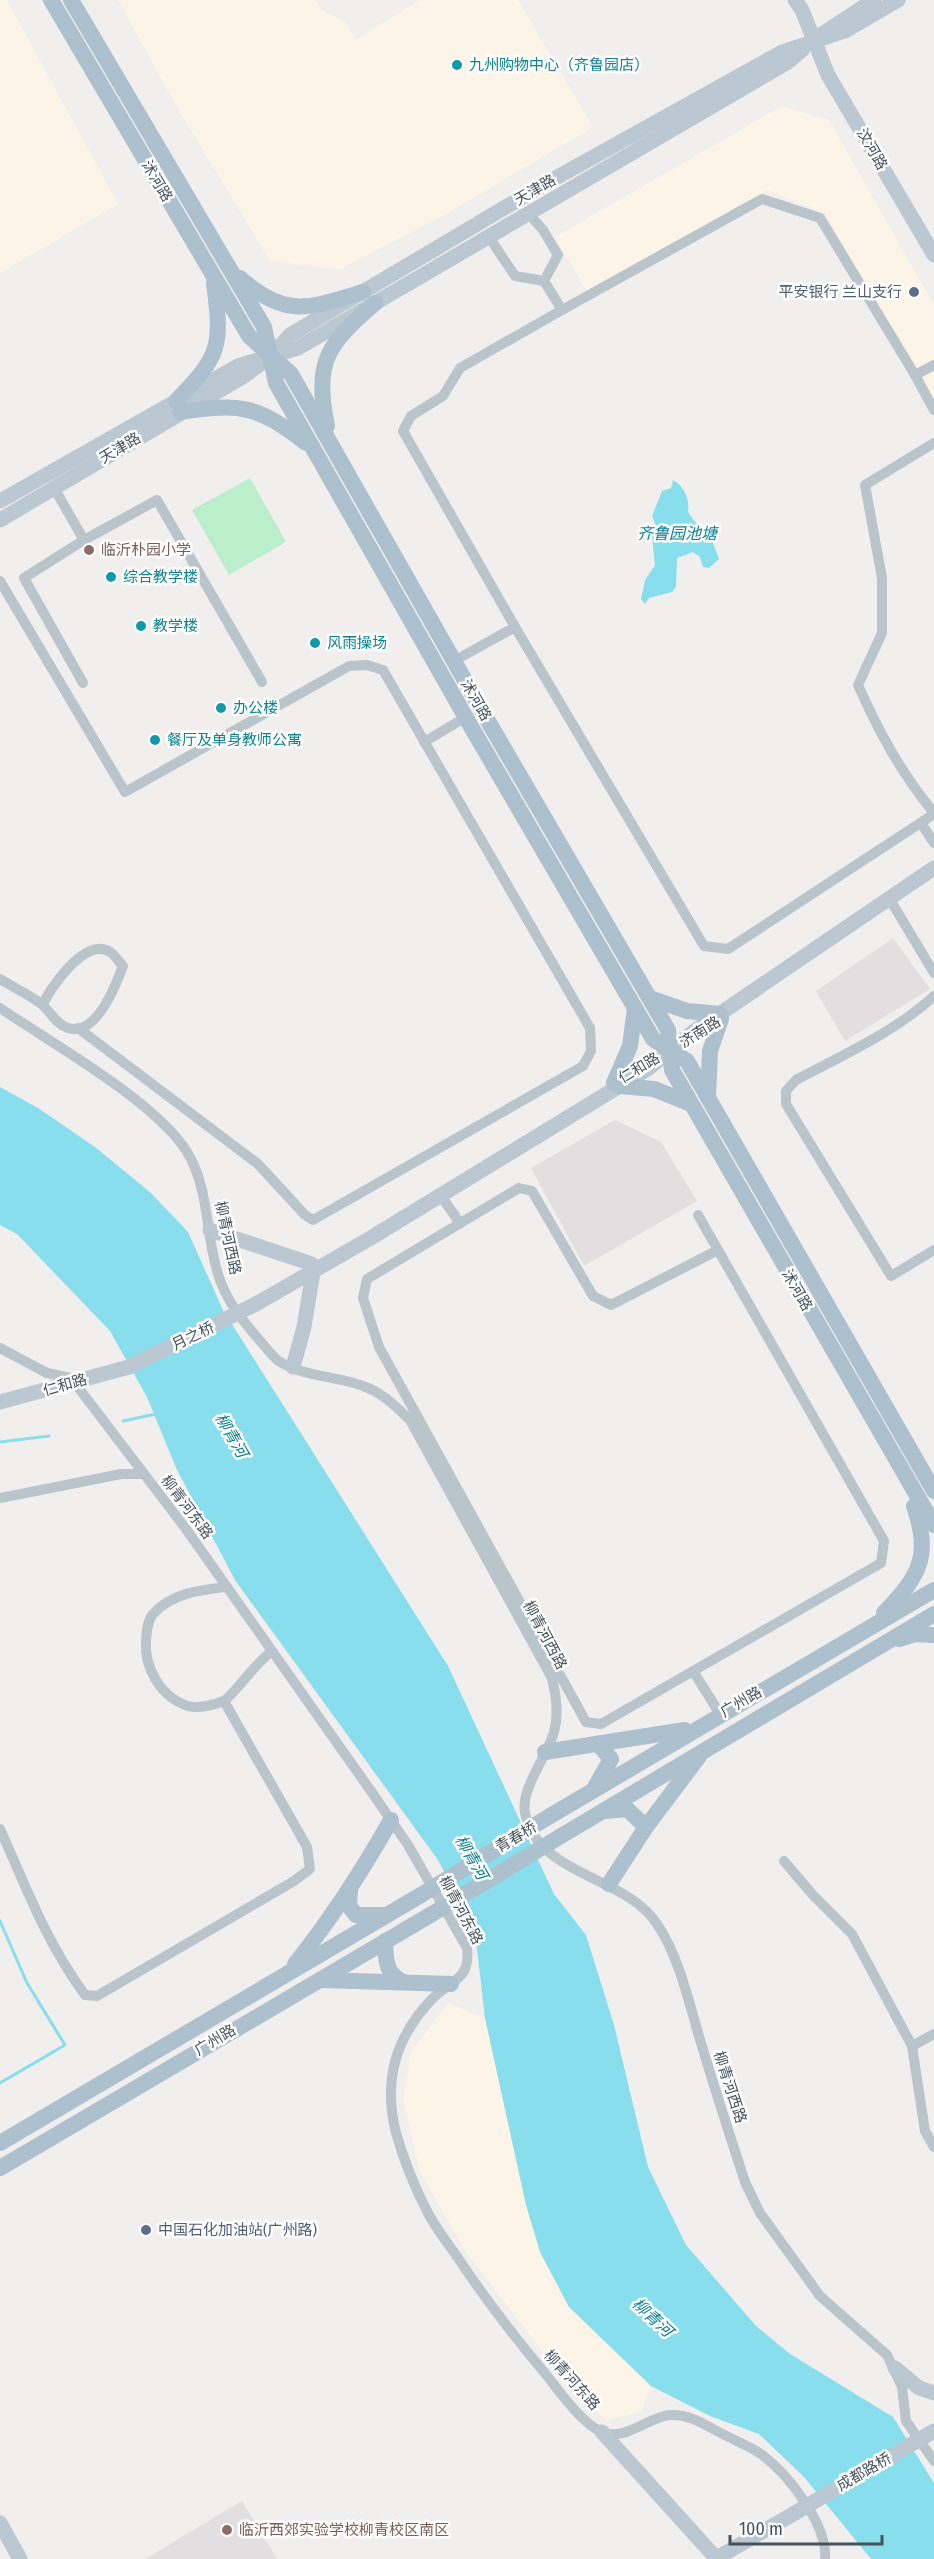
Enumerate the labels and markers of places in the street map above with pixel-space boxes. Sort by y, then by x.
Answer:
place label: 九州购物中心（齐鲁园店） [469,56,649,74]
marker: 九州购物中心（齐鲁园店） [450,58,464,72]
place label: 平安银行 兰山支行 [778,283,902,301]
marker: 平安银行 兰山支行 [907,285,921,299]
place label: 临沂朴园小学 [101,541,191,559]
marker: 临沂朴园小学 [82,543,96,557]
place label: 综合教学楼 [123,568,198,586]
marker: 综合教学楼 [104,570,118,584]
place label: 教学楼 [153,617,198,635]
marker: 教学楼 [134,619,148,633]
place label: 风雨操场 [327,634,387,652]
marker: 风雨操场 [308,636,322,650]
place label: 办公楼 [233,699,278,717]
marker: 办公楼 [214,701,228,715]
place label: 餐厅及单身教师公寓 [167,731,302,749]
marker: 餐厅及单身教师公寓 [148,733,162,747]
place label: 中国石化加油站(广州路) [158,2221,317,2239]
marker: 中国石化加油站(广州路) [139,2223,153,2237]
place label: 临沂西郊实验学校柳青校区南区 [239,2521,449,2539]
marker: 临沂西郊实验学校柳青校区南区 [220,2523,234,2537]

